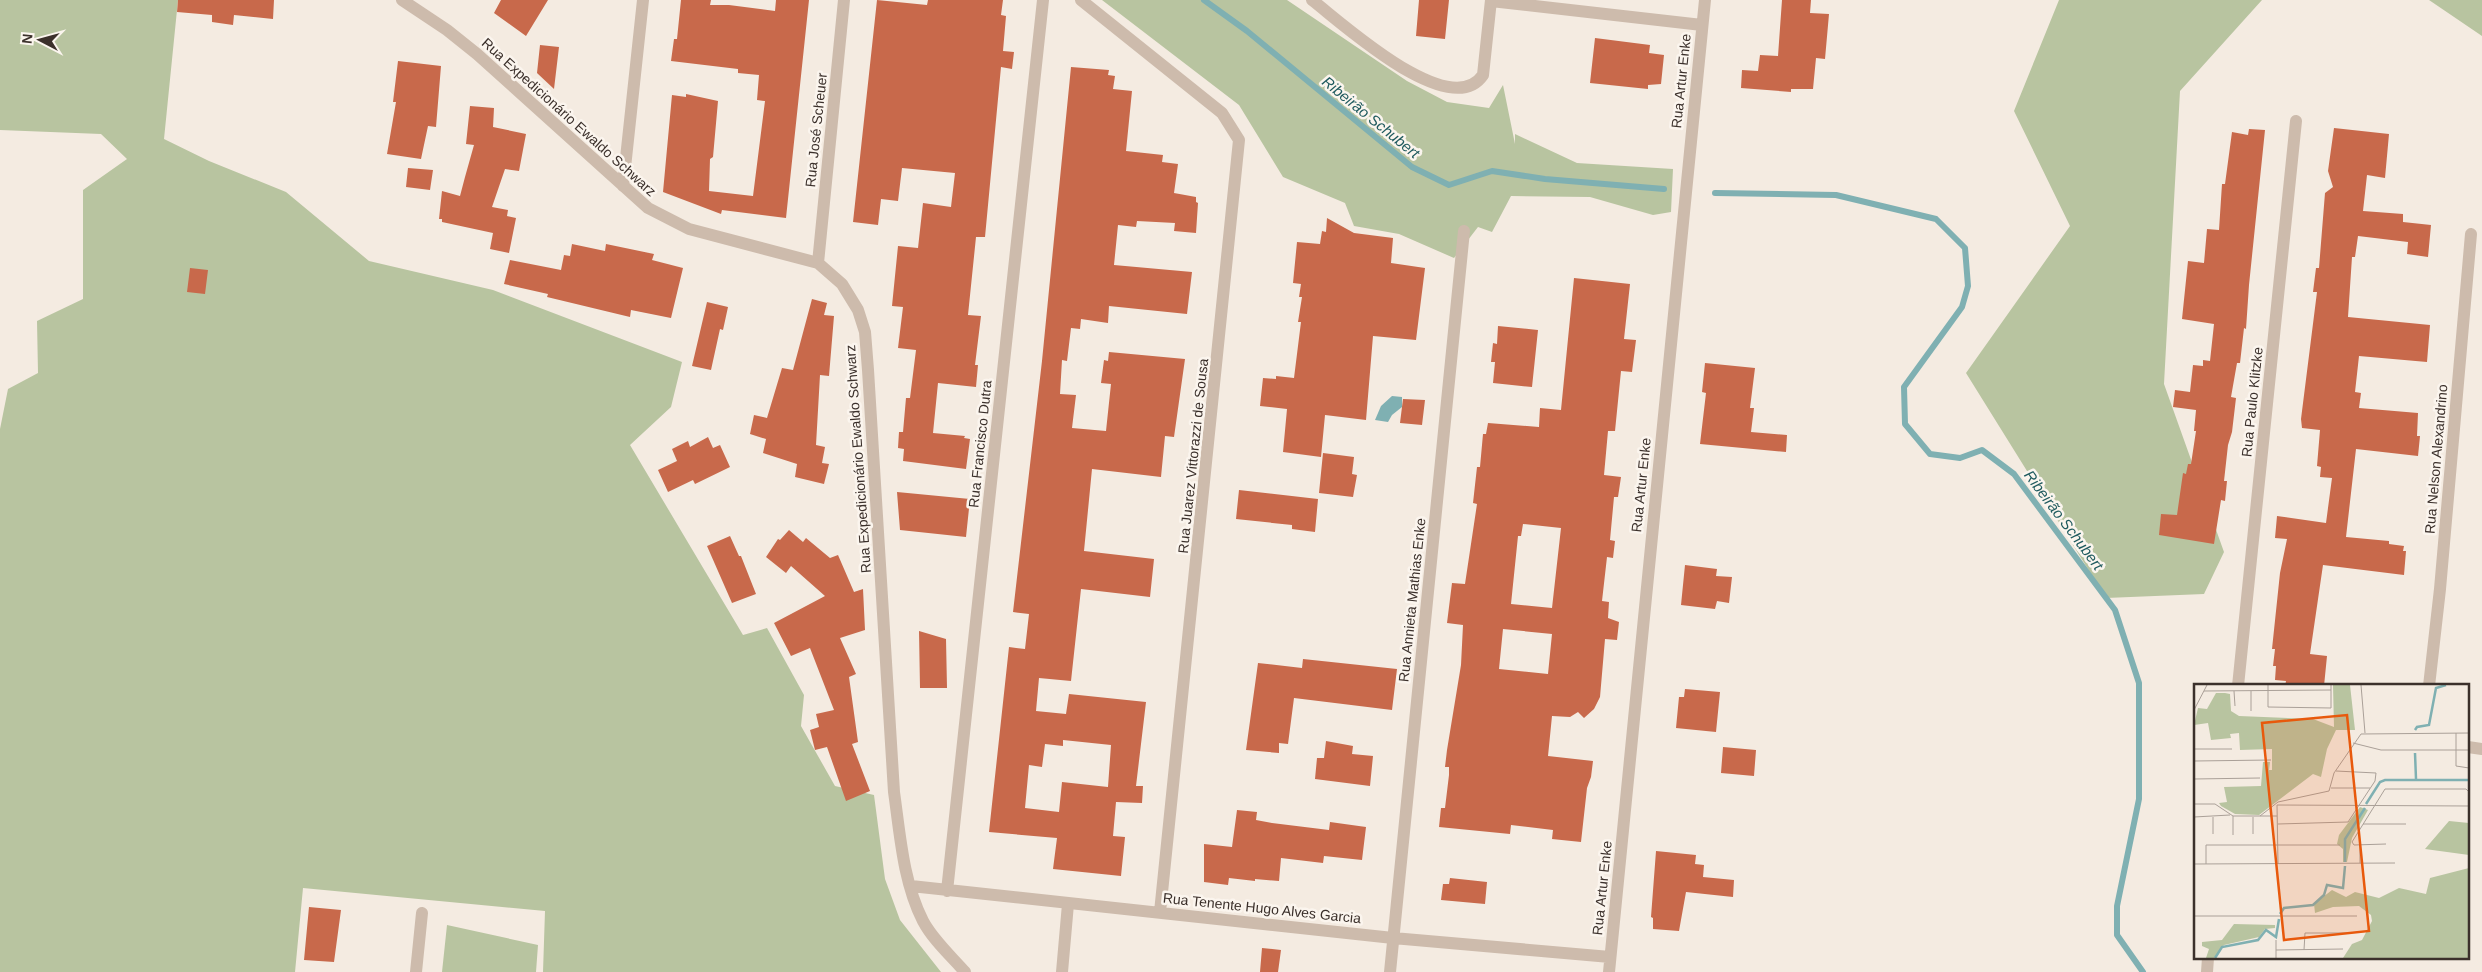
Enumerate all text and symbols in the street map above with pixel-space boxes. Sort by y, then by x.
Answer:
north arrow [15,15,65,65]
text: N [19,33,36,45]
street label: Rua Artur Enke [1668,33,1694,129]
street label: Rua Expedicionário Ewaldo Schwarz [479,35,659,199]
street label: Rua José Scheuer [802,72,830,188]
water label: Ribeirão Schubert [1319,73,1424,162]
street label: Rua Expedicionário Ewaldo Schwarz [842,344,874,574]
street label: Rua Paulo Klitzke [2238,346,2266,458]
street label: Rua Juarez Vittorazzi de Sousa [1175,358,1211,554]
street label: Rua Francisco Dutra [965,379,995,509]
street label: Rua Nelson Alexandrino [2421,383,2451,535]
street label: Rua Artur Enke [1628,437,1654,533]
water label: Ribeirão Schubert [2021,467,2107,574]
street label: Rua Annieta Mathias Enke [1395,517,1429,683]
inset map [2194,684,2470,960]
street label: Rua Artur Enke [1589,840,1615,936]
street label: Rua Tenente Hugo Alves Garcia [1162,890,1362,926]

